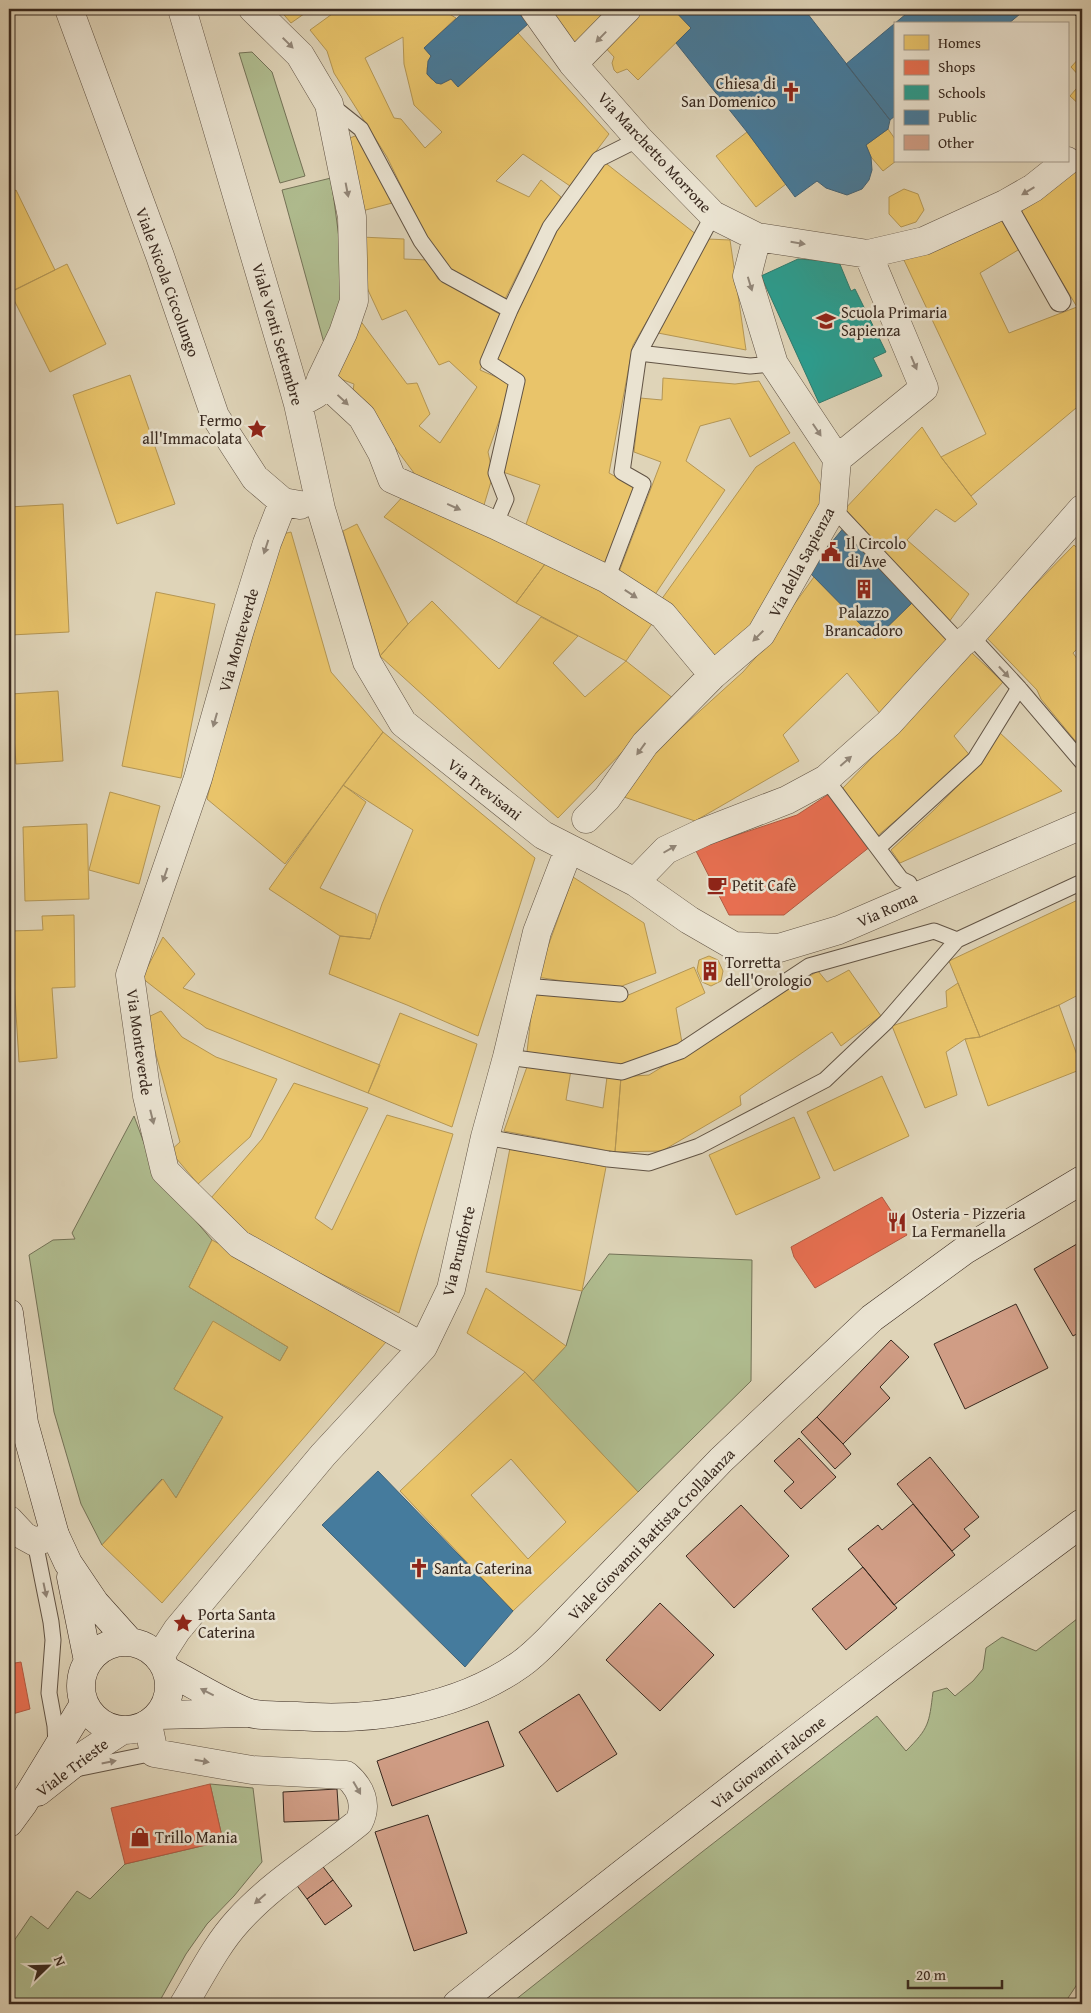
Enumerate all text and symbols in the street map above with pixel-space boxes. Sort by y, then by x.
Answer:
legend [894,22,1068,162]
one-way arrow [595,31,607,43]
text: Homes [938,32,981,53]
one-way arrow [281,37,293,49]
text: Shops [938,56,975,77]
place label: Chiesa di San Domenico [681,71,777,113]
church icon: Chiesa di San Domenico [780,81,802,103]
text: Schools [938,82,986,103]
street label: Via Marchetto Morrone [592,86,718,218]
text: Public [938,106,977,127]
text: Other [938,132,974,153]
one-way arrow [343,183,351,198]
one-way arrow [1021,186,1034,195]
street label: Viale Nicola Ciccolungo [130,204,206,360]
one-way arrow [790,239,806,247]
street label: Viale Venti Settembre [246,260,310,408]
one-way arrow [746,277,754,292]
place label: Scuola Primaria Sapienza [841,300,948,342]
school or university icon: Scuola Primaria Sapienza [815,310,837,332]
one-way arrow [911,356,918,371]
one-way arrow [337,394,349,406]
place label: Fermo all'Immacolata [142,408,242,450]
place icon: Fermo all'Immacolata [246,418,268,440]
one-way arrow [813,423,822,436]
street label: Via della Sapienza [762,502,840,621]
one-way arrow [447,503,461,511]
place label: Il Circolo di Ave [846,531,906,573]
one-way arrow [261,540,269,555]
public building icon: Il Circolo di Ave [820,541,842,563]
building icon: Palazzo Brancadoro [853,578,875,600]
street label: Via Monteverde [212,585,264,695]
one-way arrow [624,589,638,599]
place label: Palazzo Brancadoro [825,600,903,642]
one-way arrow [752,630,764,642]
one-way arrow [998,666,1010,678]
one-way arrow [210,713,218,728]
one-way arrow [636,742,646,756]
street label: Via Trevisani [443,752,528,826]
one-way arrow [839,756,852,767]
one-way arrow [664,844,677,853]
one-way arrow [161,867,168,882]
place label: Petit Cafè [732,873,796,897]
cafe icon: Petit Cafè [706,874,728,896]
street label: Via Roma [853,885,922,933]
place label: Torretta dell'Orologio [725,950,812,992]
building icon: Torretta dell'Orologio [699,960,721,982]
street label: Via Monteverde [121,987,159,1097]
one-way arrow [148,1109,156,1124]
place label: Osteria - Pizzeria La Fermanella [912,1201,1026,1243]
street label: Via Brunforte [435,1203,481,1299]
restaurant icon: Osteria - Pizzeria La Fermanella [886,1211,908,1233]
street label: Viale Giovanni Battista Crollalanza [562,1442,740,1626]
place label: Santa Caterina [434,1556,533,1580]
church icon: Santa Caterina [408,1557,430,1579]
one-way arrow [41,1582,49,1598]
place label: Porta Santa Caterina [198,1602,276,1644]
place icon: Porta Santa Caterina [172,1612,194,1634]
one-way arrow [200,1688,215,1696]
street label: Via Giovanni Falcone [705,1709,831,1815]
street label: Viale Trieste [31,1732,113,1802]
one-way arrow [102,1758,117,1766]
one-way arrow [194,1758,210,1766]
one-way arrow [353,1781,361,1796]
place label: Trillo Mania [155,1825,238,1849]
shop icon: Trillo Mania [129,1826,151,1848]
one-way arrow [253,1893,266,1904]
north arrow [22,1940,72,1990]
text: N [49,1953,71,1970]
scale bar [908,1958,1002,1990]
text: 20 m [916,1964,947,1985]

